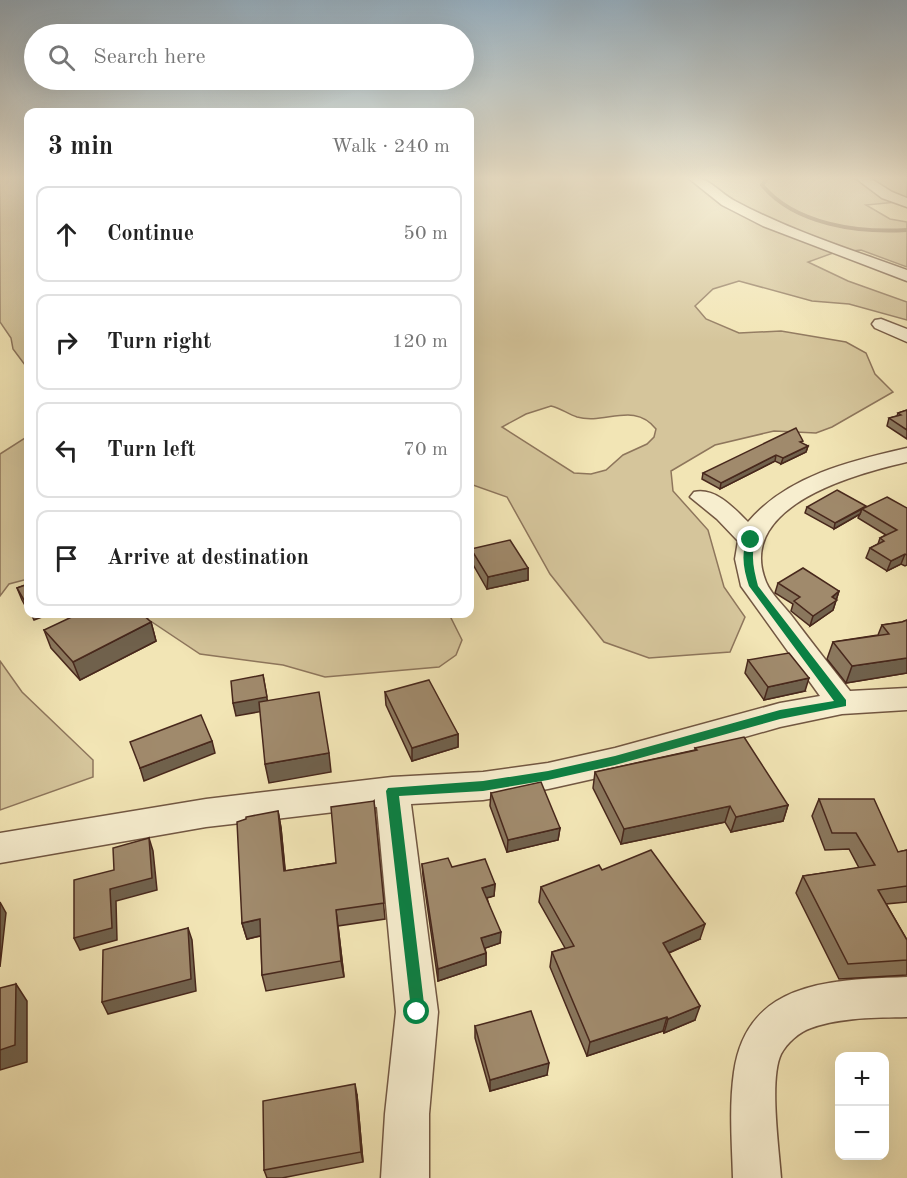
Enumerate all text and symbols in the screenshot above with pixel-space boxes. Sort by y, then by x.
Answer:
search box [24,24,474,90]
icon: search [45,41,78,74]
text: Search here [93,46,206,68]
text: 3 min [48,134,113,160]
text: Walk · 240 m [331,137,450,157]
icon: ahead [50,218,83,251]
text: Continue [107,223,194,245]
text: 50 m [403,224,448,244]
icon: right [50,326,83,359]
text: Turn right [107,331,211,353]
text: 120 m [392,332,448,352]
icon: left [50,434,83,467]
text: Turn left [107,439,196,461]
text: 70 m [403,440,448,460]
route end [737,526,763,552]
icon: arrive [50,542,83,575]
text: Arrive at destination [107,547,309,569]
route start [403,998,429,1024]
map controls [835,1052,889,1160]
button: + [835,1052,889,1106]
button: − [835,1106,889,1160]

